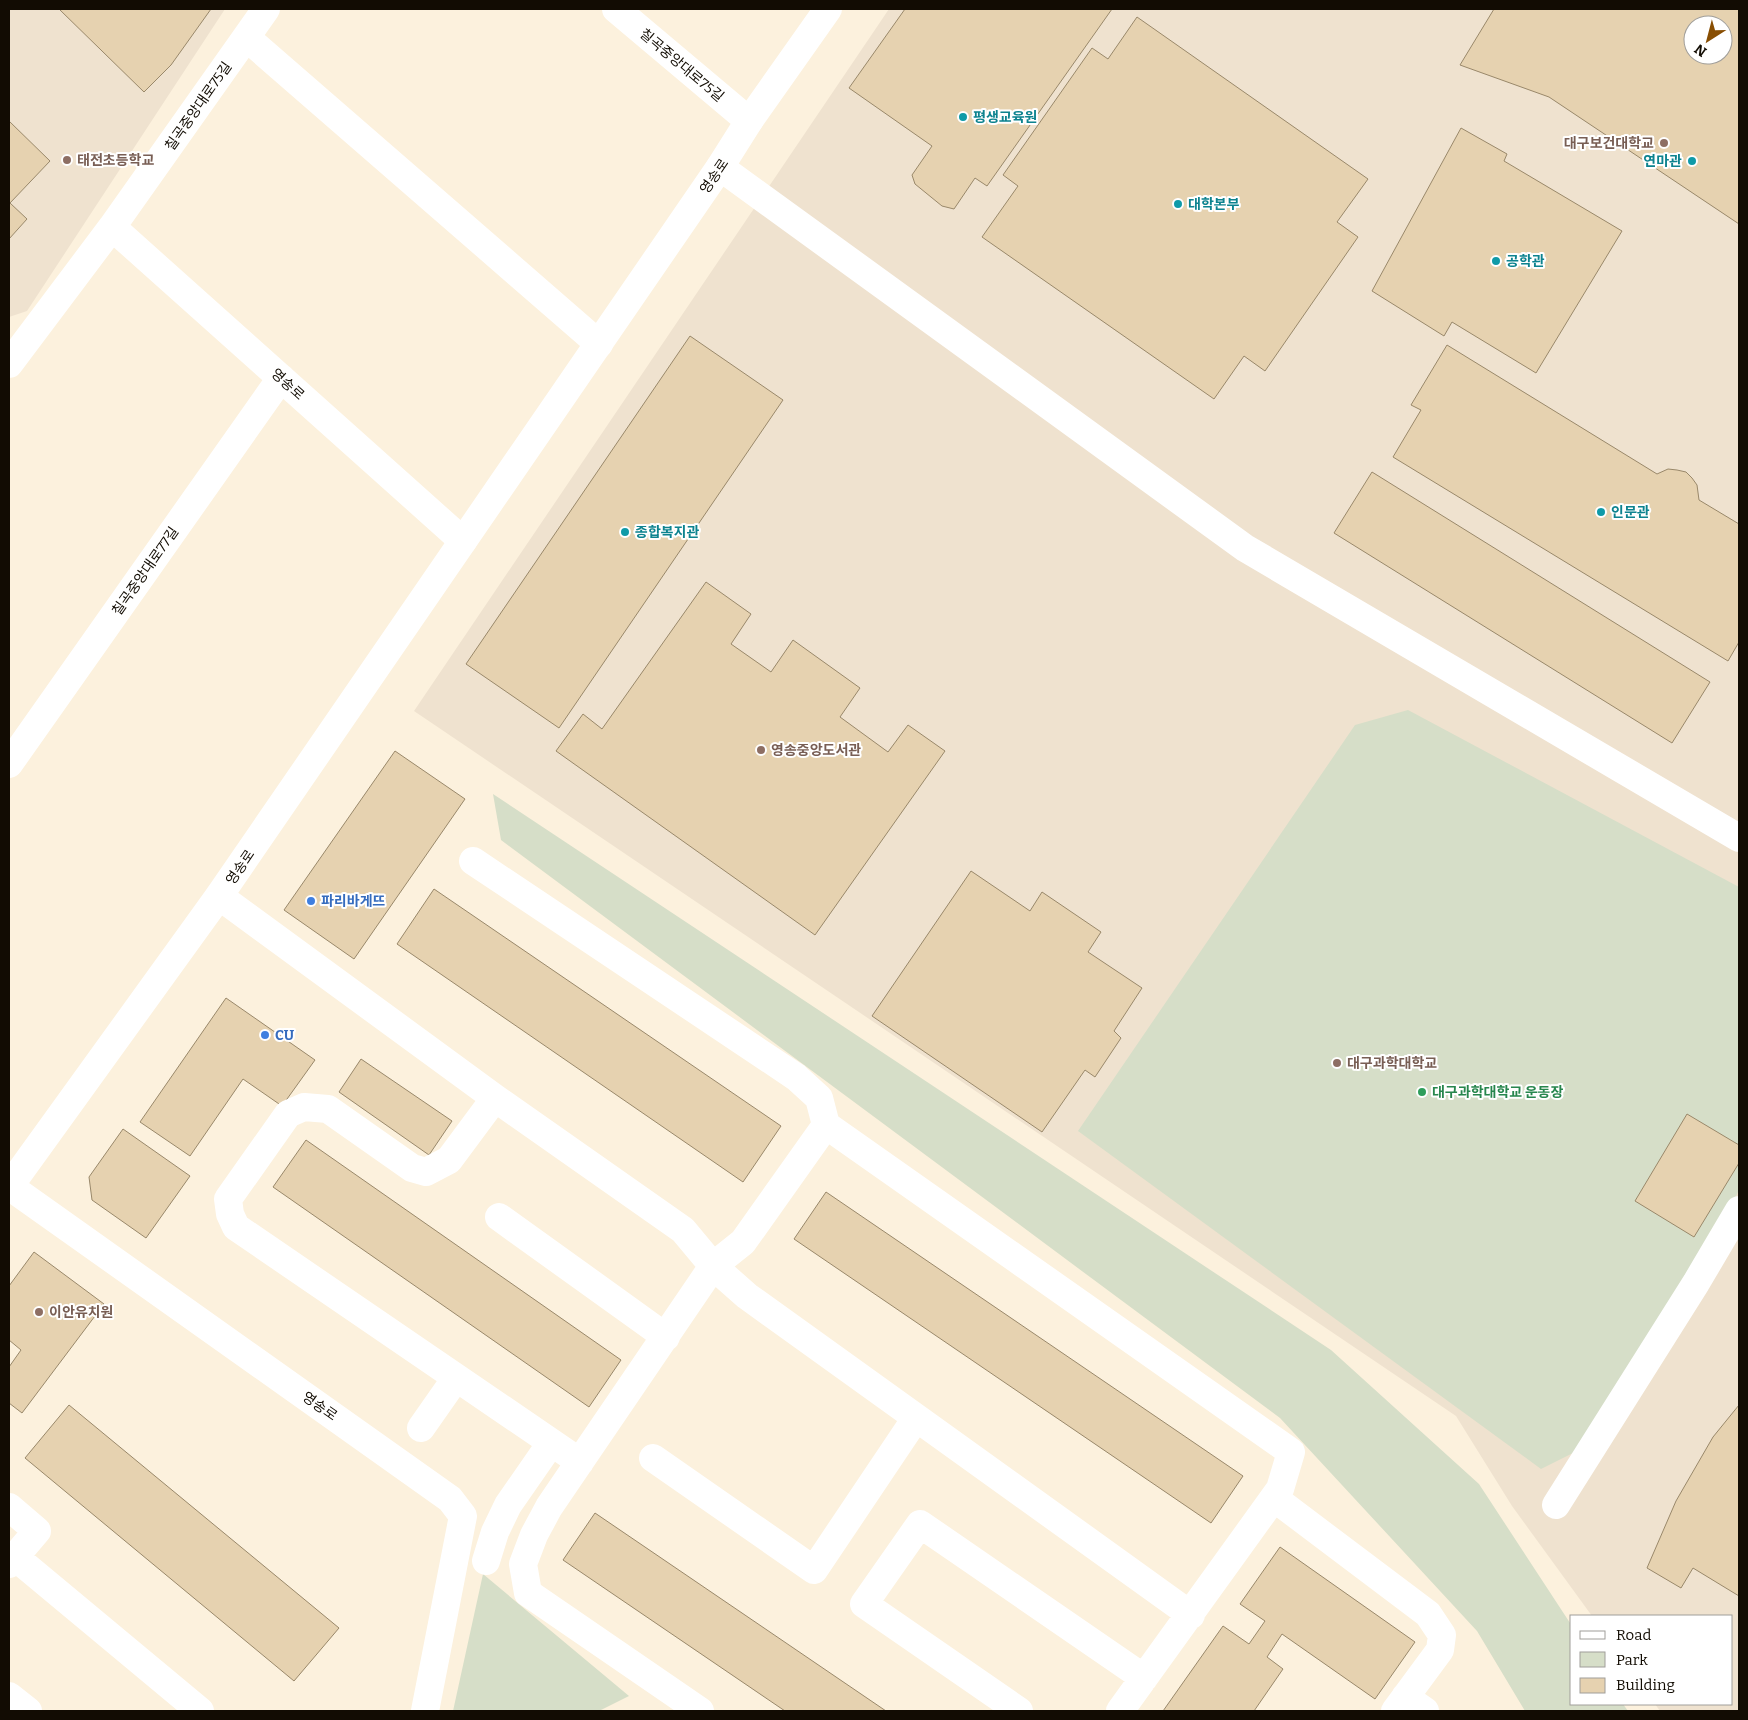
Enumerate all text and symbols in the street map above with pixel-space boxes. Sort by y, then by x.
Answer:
north arrow [1683,15,1733,65]
street label: 칠곡중앙대로75길 [636,25,727,105]
text: N [1691,40,1710,60]
street label: 칠곡중앙대로75길 [161,59,235,154]
place label: 평생교육원 [973,109,1037,126]
marker: 평생교육원 [957,111,969,123]
place label: 대구보건대학교 [1564,135,1654,152]
marker: 대구보건대학교 [1658,137,1670,149]
place label: 태전초등학교 [77,152,154,169]
place label: 연마관 [1643,153,1682,170]
marker: 태전초등학교 [61,154,73,166]
street label: 영송로 [697,155,732,197]
marker: 연마관 [1686,155,1698,167]
place label: 대학본부 [1188,196,1240,213]
marker: 대학본부 [1172,198,1184,210]
place label: 공학관 [1506,253,1545,270]
marker: 공학관 [1490,255,1502,267]
street label: 영송로 [268,365,308,404]
place label: 인문관 [1611,504,1650,521]
marker: 인문관 [1595,506,1607,518]
street label: 칠곡중앙대로77길 [109,524,182,619]
place label: 종합복지관 [635,524,700,541]
marker: 종합복지관 [619,526,631,538]
place label: 영송중앙도서관 [771,742,861,759]
marker: 영송중앙도서관 [755,744,767,756]
street label: 영송로 [223,846,258,888]
place label: 파리바게뜨 [321,893,386,910]
marker: 파리바게뜨 [305,895,317,907]
place label: CU [275,1027,295,1044]
marker: CU [259,1029,271,1041]
place label: 대구과학대학교 [1347,1055,1437,1072]
marker: 대구과학대학교 [1331,1057,1343,1069]
place label: 대구과학대학교 운동장 [1432,1084,1563,1101]
marker: 대구과학대학교 운동장 [1416,1086,1428,1098]
place label: 이안유치원 [49,1304,113,1321]
marker: 이안유치원 [33,1306,45,1318]
street label: 영송로 [299,1388,341,1425]
legend [1570,1615,1733,1705]
text: Road [1616,1626,1651,1644]
text: Park [1616,1651,1648,1669]
text: Building [1616,1676,1675,1694]

